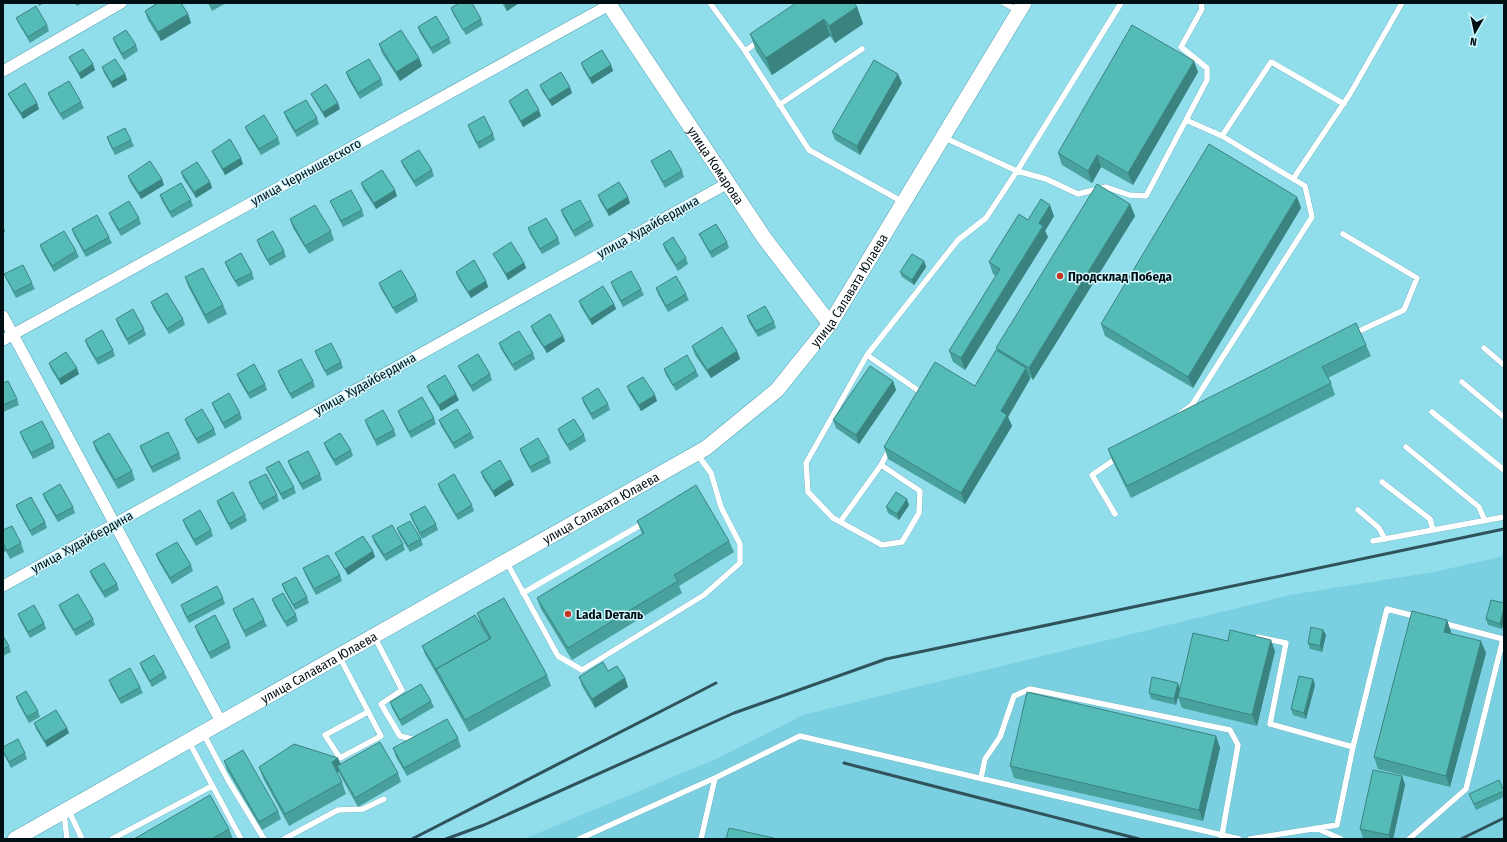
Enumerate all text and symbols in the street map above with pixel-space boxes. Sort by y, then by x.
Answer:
north arrow [1455,12,1495,52]
text: N [1469,34,1478,48]
street label: улица Комарова [685,124,747,207]
street label: улица Чернышевского [248,135,364,209]
street label: улица Худайбердина [594,193,702,261]
street label: улица Салавата Юлаева [807,231,890,350]
place label: Продсклад Победа [1068,269,1172,284]
marker: Продсклад Победа [1055,271,1065,281]
street label: улица Худайбердина [311,350,419,418]
street label: улица Салавата Юлаева [540,469,662,546]
street label: улица Худайбердина [28,508,136,576]
place label: Lada Dеталь [576,607,643,622]
marker: Lada Dеталь [563,609,573,619]
street label: улица Салавата Юлаева [258,628,380,706]

